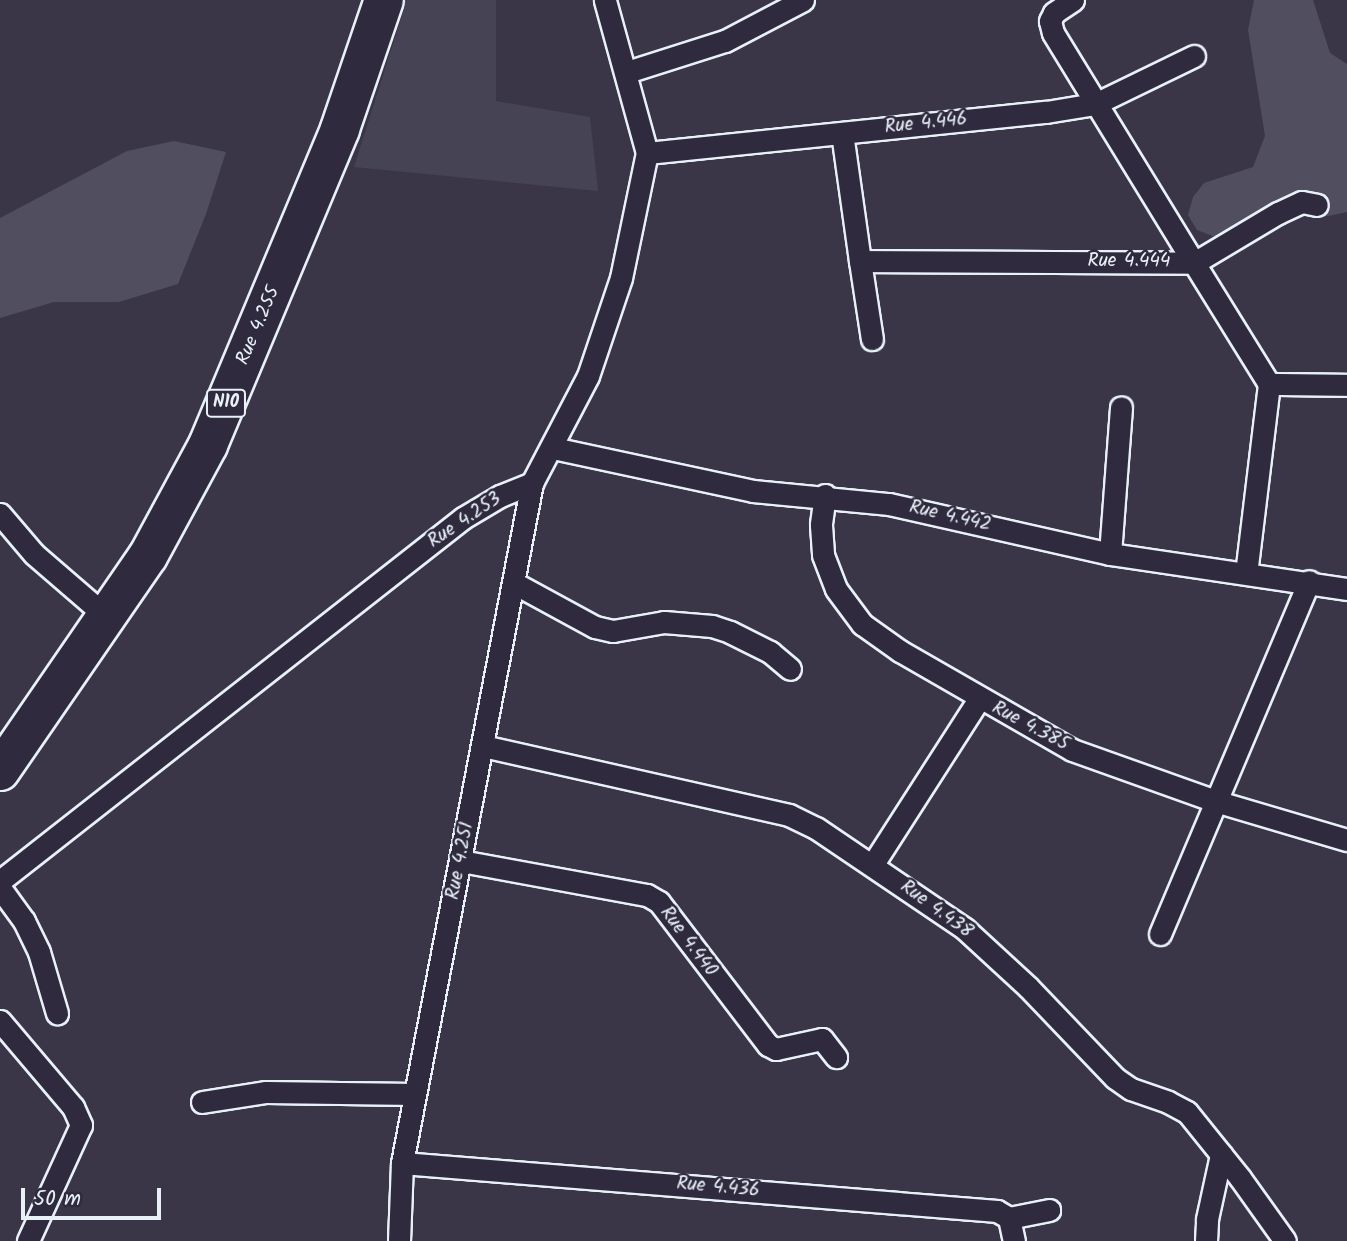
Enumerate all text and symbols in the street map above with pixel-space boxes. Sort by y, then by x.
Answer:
street label: Rue 4.446 [884,108,968,140]
street label: Rue 4.444 [1088,251,1170,273]
street label: Rue 4.255 [232,283,286,369]
road number: N10 [205,388,247,418]
street label: Rue 4.253 [424,488,506,554]
street label: Rue 4.442 [907,497,993,537]
street label: Rue 4.385 [988,697,1072,757]
street label: Rue 4.251 [442,820,480,902]
street label: Rue 4.438 [895,876,977,944]
street label: Rue 4.440 [654,902,722,982]
street label: Rue 4.436 [676,1173,760,1203]
scale bar [24,1174,164,1218]
text: 50 m [34,1183,81,1216]

